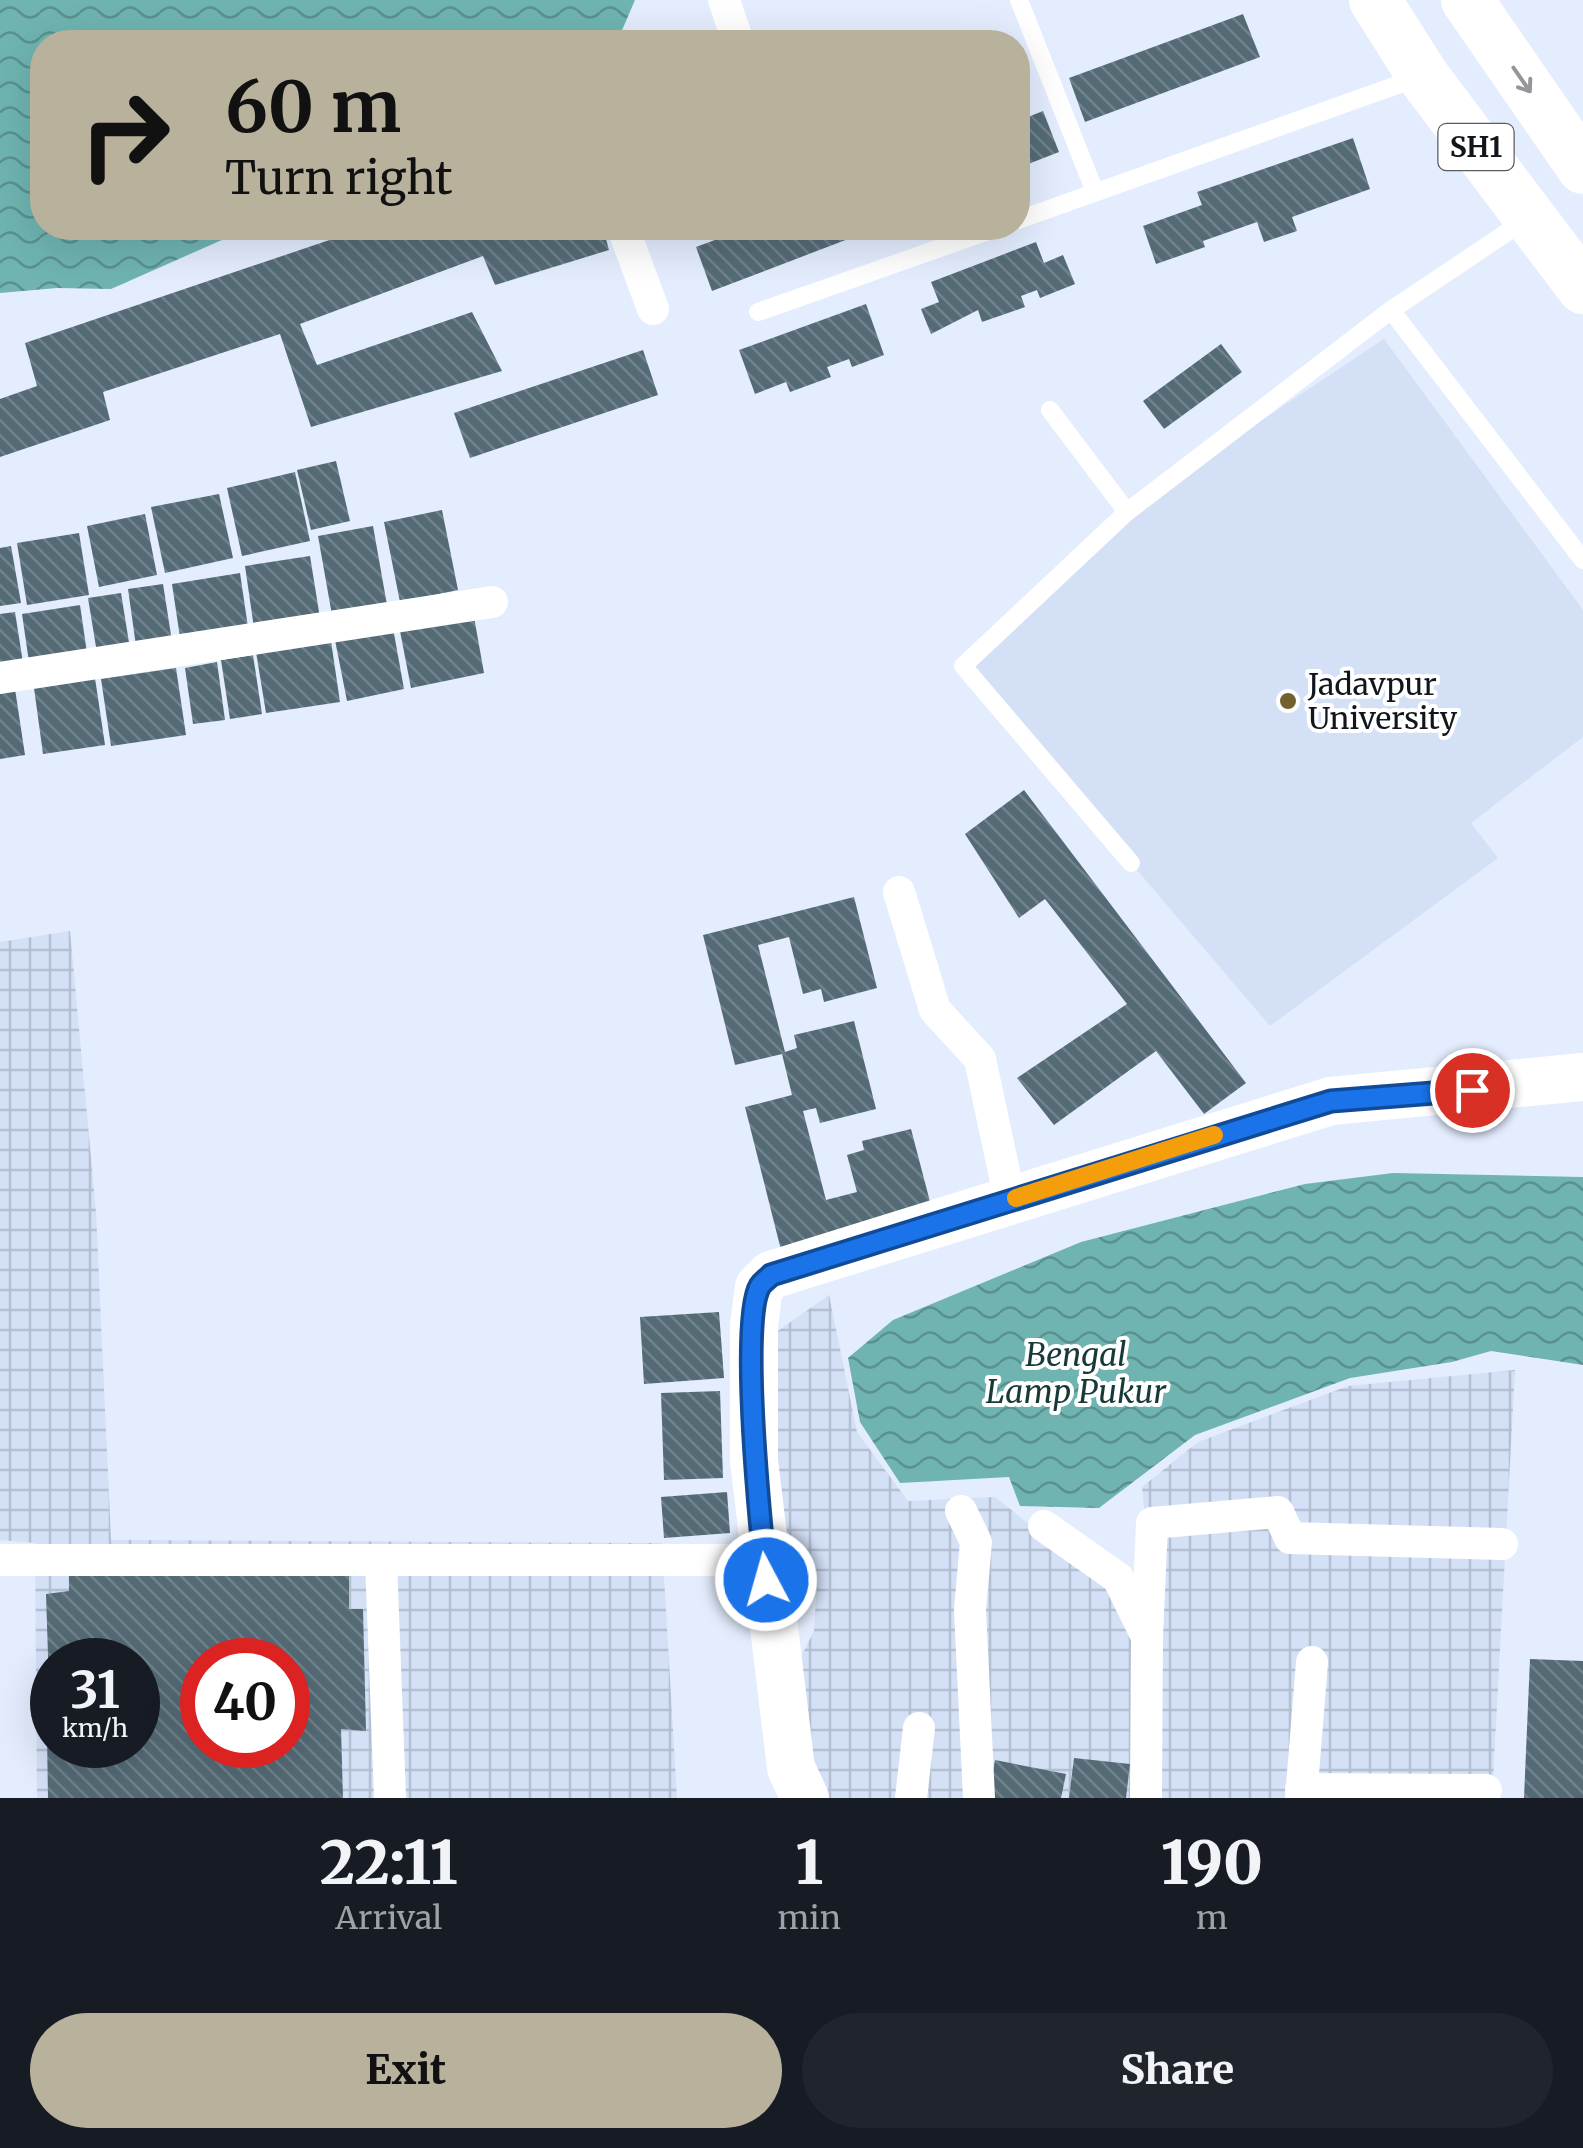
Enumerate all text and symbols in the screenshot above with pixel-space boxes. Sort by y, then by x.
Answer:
text: 60 m [225,63,401,151]
one-way arrow [1511,66,1532,94]
icon: right [60,70,190,200]
road number: SH1 [1438,124,1514,170]
text: Turn right [225,150,453,206]
place label: Jadavpur University [1307,665,1458,737]
marker: Jadavpur University [1277,690,1299,712]
pin [1430,1048,1515,1133]
icon: arrive [1445,1063,1500,1118]
water label: Bengal Lamp Pukur [986,1335,1167,1412]
position arrow [714,1528,818,1632]
speed limit sign: 40 [180,1638,310,1768]
text: 31 [70,1659,120,1722]
text: km/h [62,1712,128,1744]
text: 22:11 [320,1825,458,1900]
text: 1 [795,1825,823,1900]
text: 190 [1161,1825,1263,1900]
text: Arrival [335,1898,442,1938]
text: min [778,1898,841,1938]
text: m [1196,1898,1228,1938]
button: Exit [30,2013,782,2128]
button: Share [802,2013,1553,2128]

